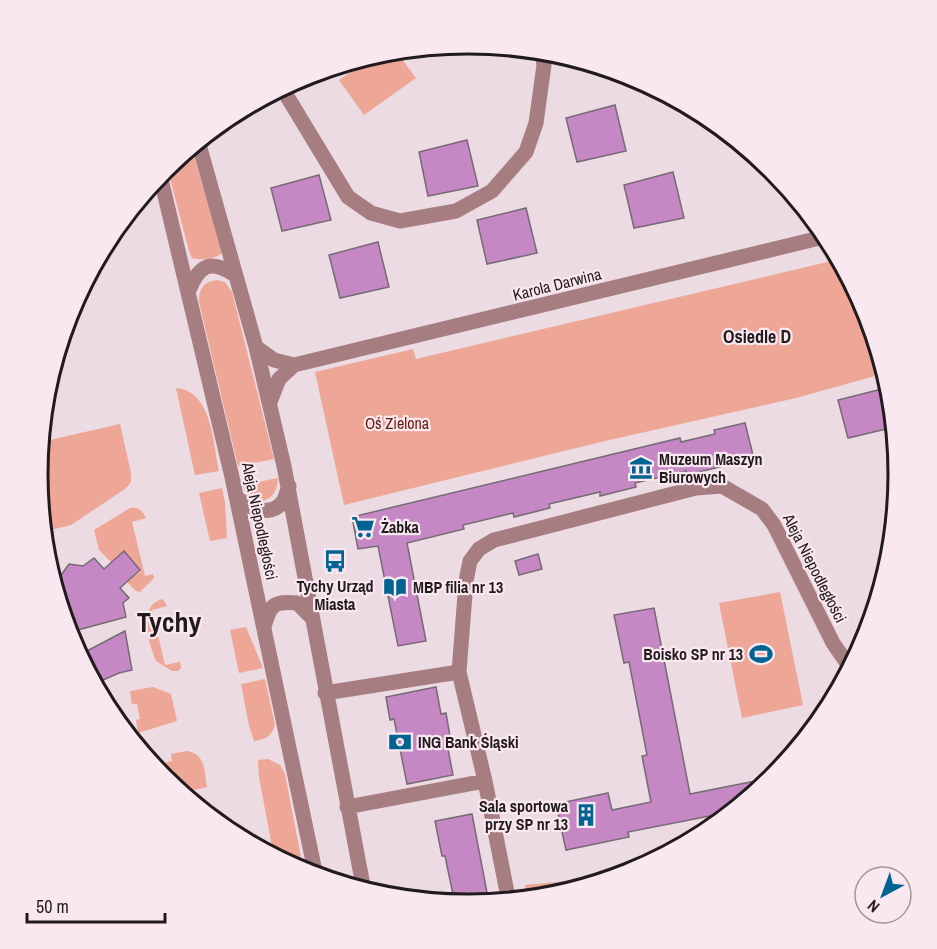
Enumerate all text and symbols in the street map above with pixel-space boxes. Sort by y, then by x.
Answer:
street label: Karola Darwina [510,262,604,306]
district label: Osiedle D [723,324,791,349]
park label: Oś Zielona [365,412,430,434]
place label: Muzeum Maszyn Biurowych [659,448,763,488]
museum icon: Muzeum Maszyn Biurowych [628,455,654,481]
street label: Aleja Niepodległości [237,459,283,582]
street label: Aleja Niepodległości [778,509,852,626]
supermarket icon: Żabka [350,514,376,540]
place label: Żabka [381,516,420,538]
bus stop icon: Tychy Urząd Miasta [322,548,348,574]
library icon: MBP filia nr 13 [382,574,408,600]
place label: Tychy Urząd Miasta [296,575,374,615]
place label: MBP filia nr 13 [413,576,503,598]
district label: Tychy [137,603,202,641]
sports icon: Boisko SP nr 13 [748,641,774,667]
place label: Boisko SP nr 13 [643,643,743,665]
bank icon: ING Bank Śląski [387,729,413,755]
place label: ING Bank Śląski [418,731,519,753]
place label: Sala sportowa przy SP nr 13 [479,795,569,835]
building icon: Sala sportowa przy SP nr 13 [573,802,599,828]
north arrow [853,865,913,925]
scale bar [27,886,165,924]
text: 50 m [36,894,69,919]
text: N [862,895,884,918]

